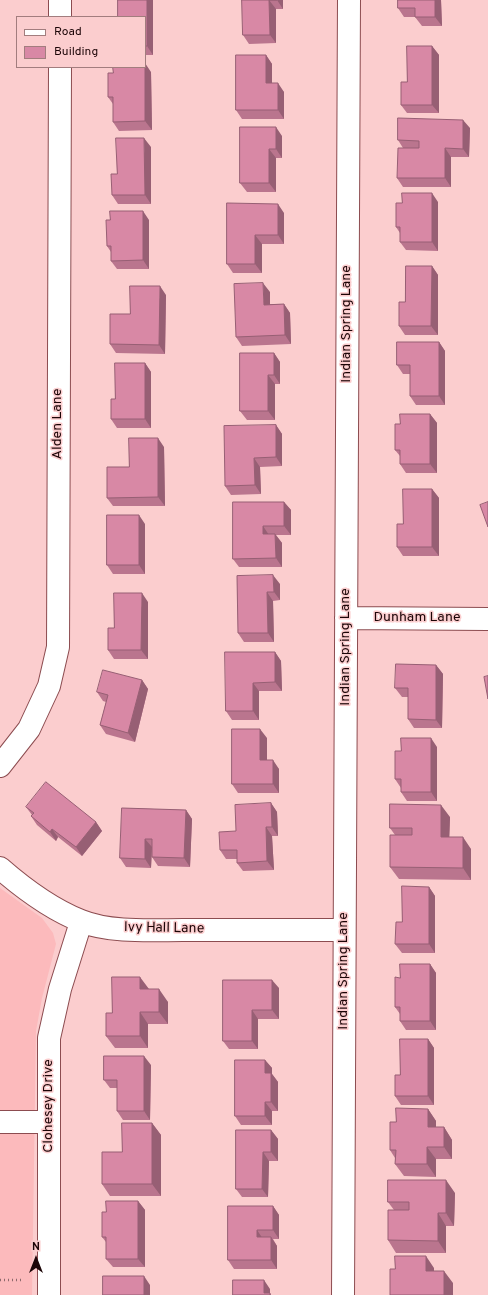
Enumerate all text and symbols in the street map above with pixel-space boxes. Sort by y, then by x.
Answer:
legend [16,16,146,68]
text: Road [54,24,82,40]
text: Building [54,44,98,60]
street label: Indian Spring Lane [339,265,355,383]
street label: Alden Lane [50,389,66,459]
street label: Indian Spring Lane [338,588,354,706]
street label: Dunham Lane [373,610,461,626]
street label: Indian Spring Lane [336,912,352,1030]
street label: Ivy Hall Lane [124,920,204,938]
street label: Clohesey Drive [41,1059,57,1153]
north arrow [16,1239,56,1279]
text: N [32,1240,40,1254]

